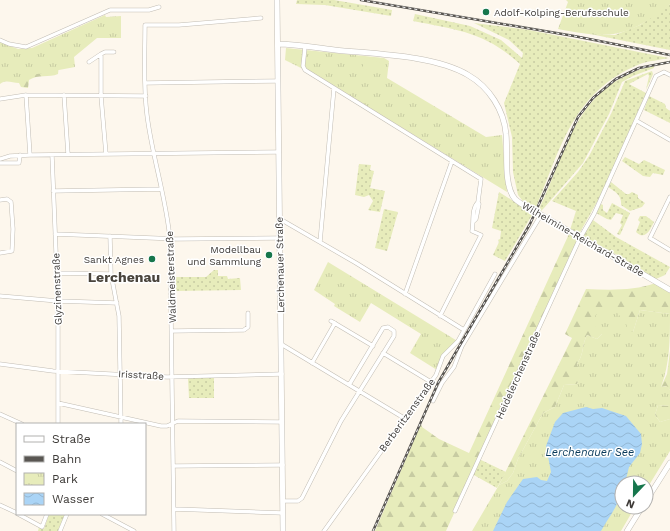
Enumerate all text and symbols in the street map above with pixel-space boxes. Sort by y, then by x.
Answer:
marker: Adolf-Kolping-Berufsschule [481,7,491,17]
place label: Adolf-Kolping-Berufsschule [494,7,629,18]
street label: Wilhelmine-Reichard-Straße [520,199,646,279]
street label: Lerchenauer Straße [274,217,286,313]
street label: Waldmeisterstraße [164,230,178,323]
place label: Modellbau und Sammlung [187,244,262,267]
marker: Modellbau und Sammlung [264,250,274,260]
street label: Glyzinenstraße [50,252,64,325]
place label: Sankt Agnes [84,254,144,265]
marker: Sankt Agnes [147,254,157,264]
district label: Lerchenau [88,269,160,285]
street label: Heidelerchenstraße [494,329,542,421]
street label: Irisstraße [118,368,164,382]
street label: Berberitzenstraße [377,376,437,454]
legend [16,423,146,515]
text: Straße [52,432,91,446]
water label: Lerchenauer See [546,446,634,459]
text: Bahn [52,452,81,466]
text: Park [52,472,78,486]
north arrow [614,475,654,515]
text: Wasser [52,492,94,506]
text: N [624,496,637,511]

